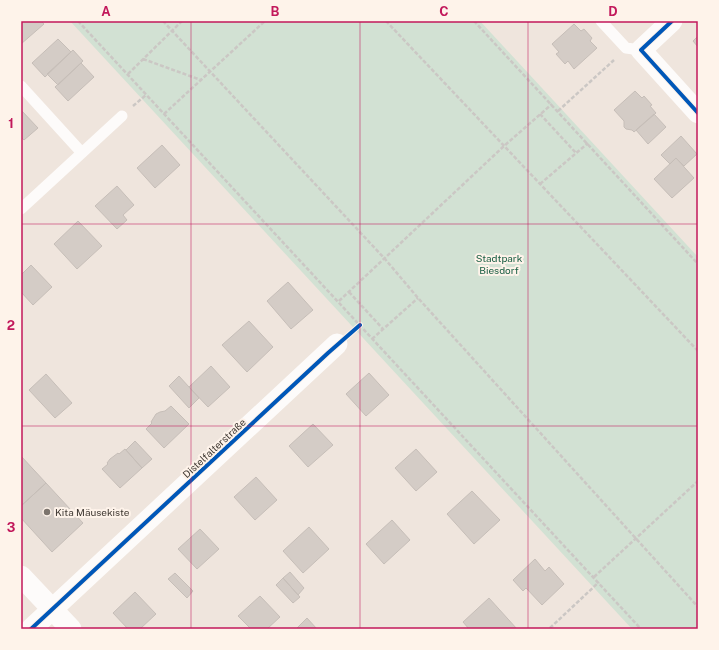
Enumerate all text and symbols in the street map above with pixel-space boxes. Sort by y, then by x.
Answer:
text: A [101,4,111,19]
text: B [271,4,280,19]
text: C [439,4,449,19]
text: D [608,4,618,19]
text: 1 [8,116,14,131]
park label: Stadtpark Biesdorf [476,252,523,276]
text: 2 [7,318,15,333]
street label: Distelfalterstraße [180,416,248,480]
place label: Kita Mäusekiste [55,506,130,518]
marker: Kita Mäusekiste [42,507,52,517]
text: 3 [7,520,16,535]

